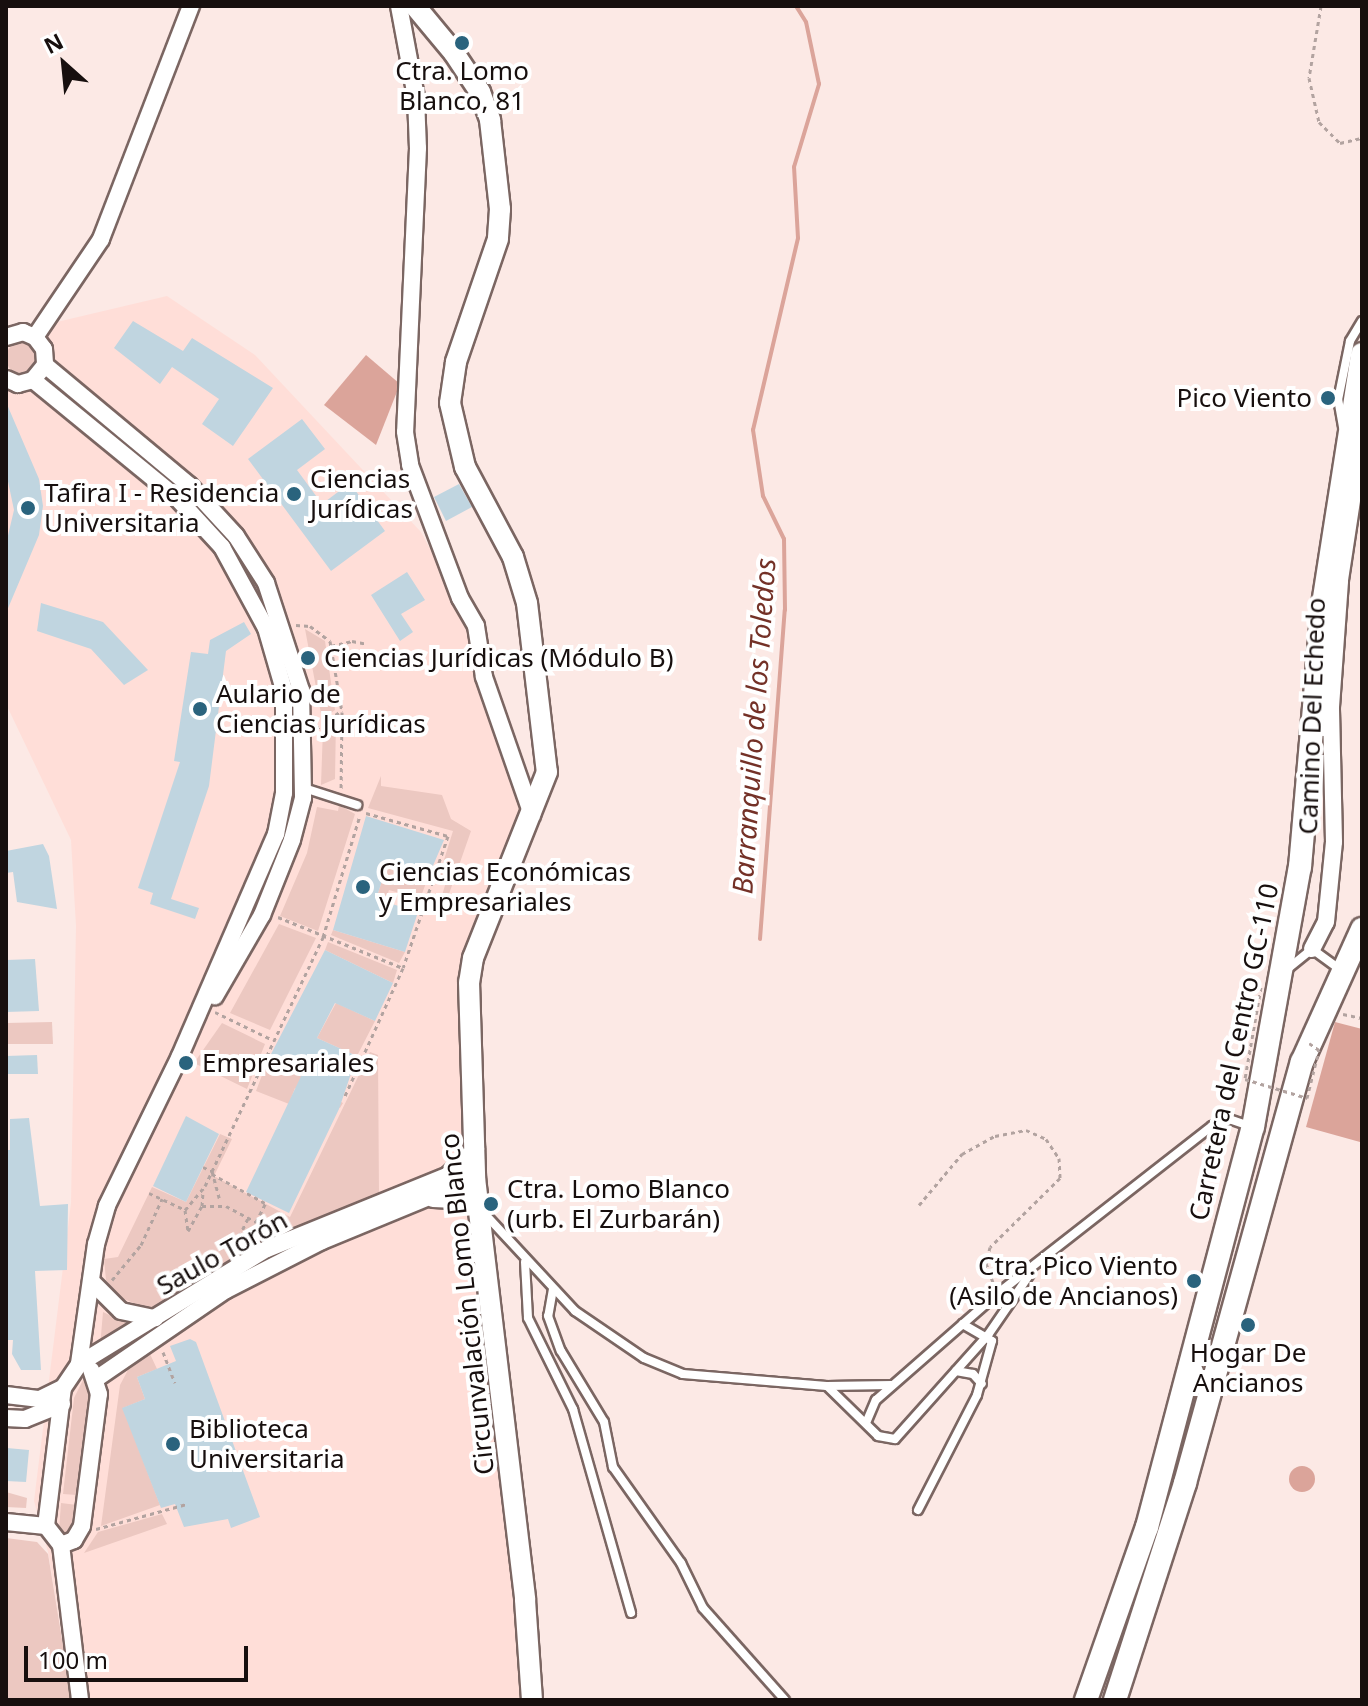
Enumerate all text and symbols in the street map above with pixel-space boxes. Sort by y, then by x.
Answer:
north arrow [24,24,104,104]
text: N [38,25,68,60]
marker: Ctra. Lomo Blanco, 81 [453,34,471,52]
place label: Ctra. Lomo Blanco, 81 [395,55,529,116]
place label: Pico Viento [1176,382,1312,414]
marker: Pico Viento [1319,389,1337,407]
place label: Ciencias Jurídicas [310,463,413,524]
place label: Tafira I - Residencia Universitaria [44,477,279,538]
marker: Ciencias Jurídicas [285,485,303,503]
marker: Tafira I - Residencia Universitaria [19,499,37,517]
water label: Barranquillo de los Toledos [725,557,781,895]
street label: Camino Del Echedo [1292,597,1332,835]
place label: Ciencias Jurídicas (Módulo B) [324,642,674,674]
marker: Ciencias Jurídicas (Módulo B) [299,649,317,667]
place label: Aulario de Ciencias Jurídicas [216,678,426,740]
marker: Aulario de Ciencias Jurídicas [191,700,209,718]
place label: Ciencias Económicas y Empresariales [379,856,631,918]
marker: Ciencias Económicas y Empresariales [354,878,372,896]
street label: Carretera del Centro GC-110 [1183,881,1285,1223]
place label: Empresariales [202,1047,375,1079]
marker: Empresariales [177,1054,195,1072]
street label: Circunvalación Lomo Blanco [434,1132,500,1476]
place label: Ctra. Lomo Blanco (urb. El Zurbarán) [507,1173,730,1234]
marker: Ctra. Lomo Blanco (urb. El Zurbarán) [482,1195,500,1213]
street label: Saulo Torón [151,1204,293,1302]
place label: Ctra. Pico Viento (Asilo de Ancianos) [949,1250,1178,1312]
marker: Ctra. Pico Viento (Asilo de Ancianos) [1185,1272,1203,1290]
marker: Hogar De Ancianos [1239,1316,1257,1334]
place label: Hogar De Ancianos [1190,1337,1306,1398]
place label: Biblioteca Universitaria [189,1413,345,1474]
marker: Biblioteca Universitaria [164,1435,182,1453]
scale bar [28,1630,252,1680]
text: 100 m [38,1643,108,1676]

